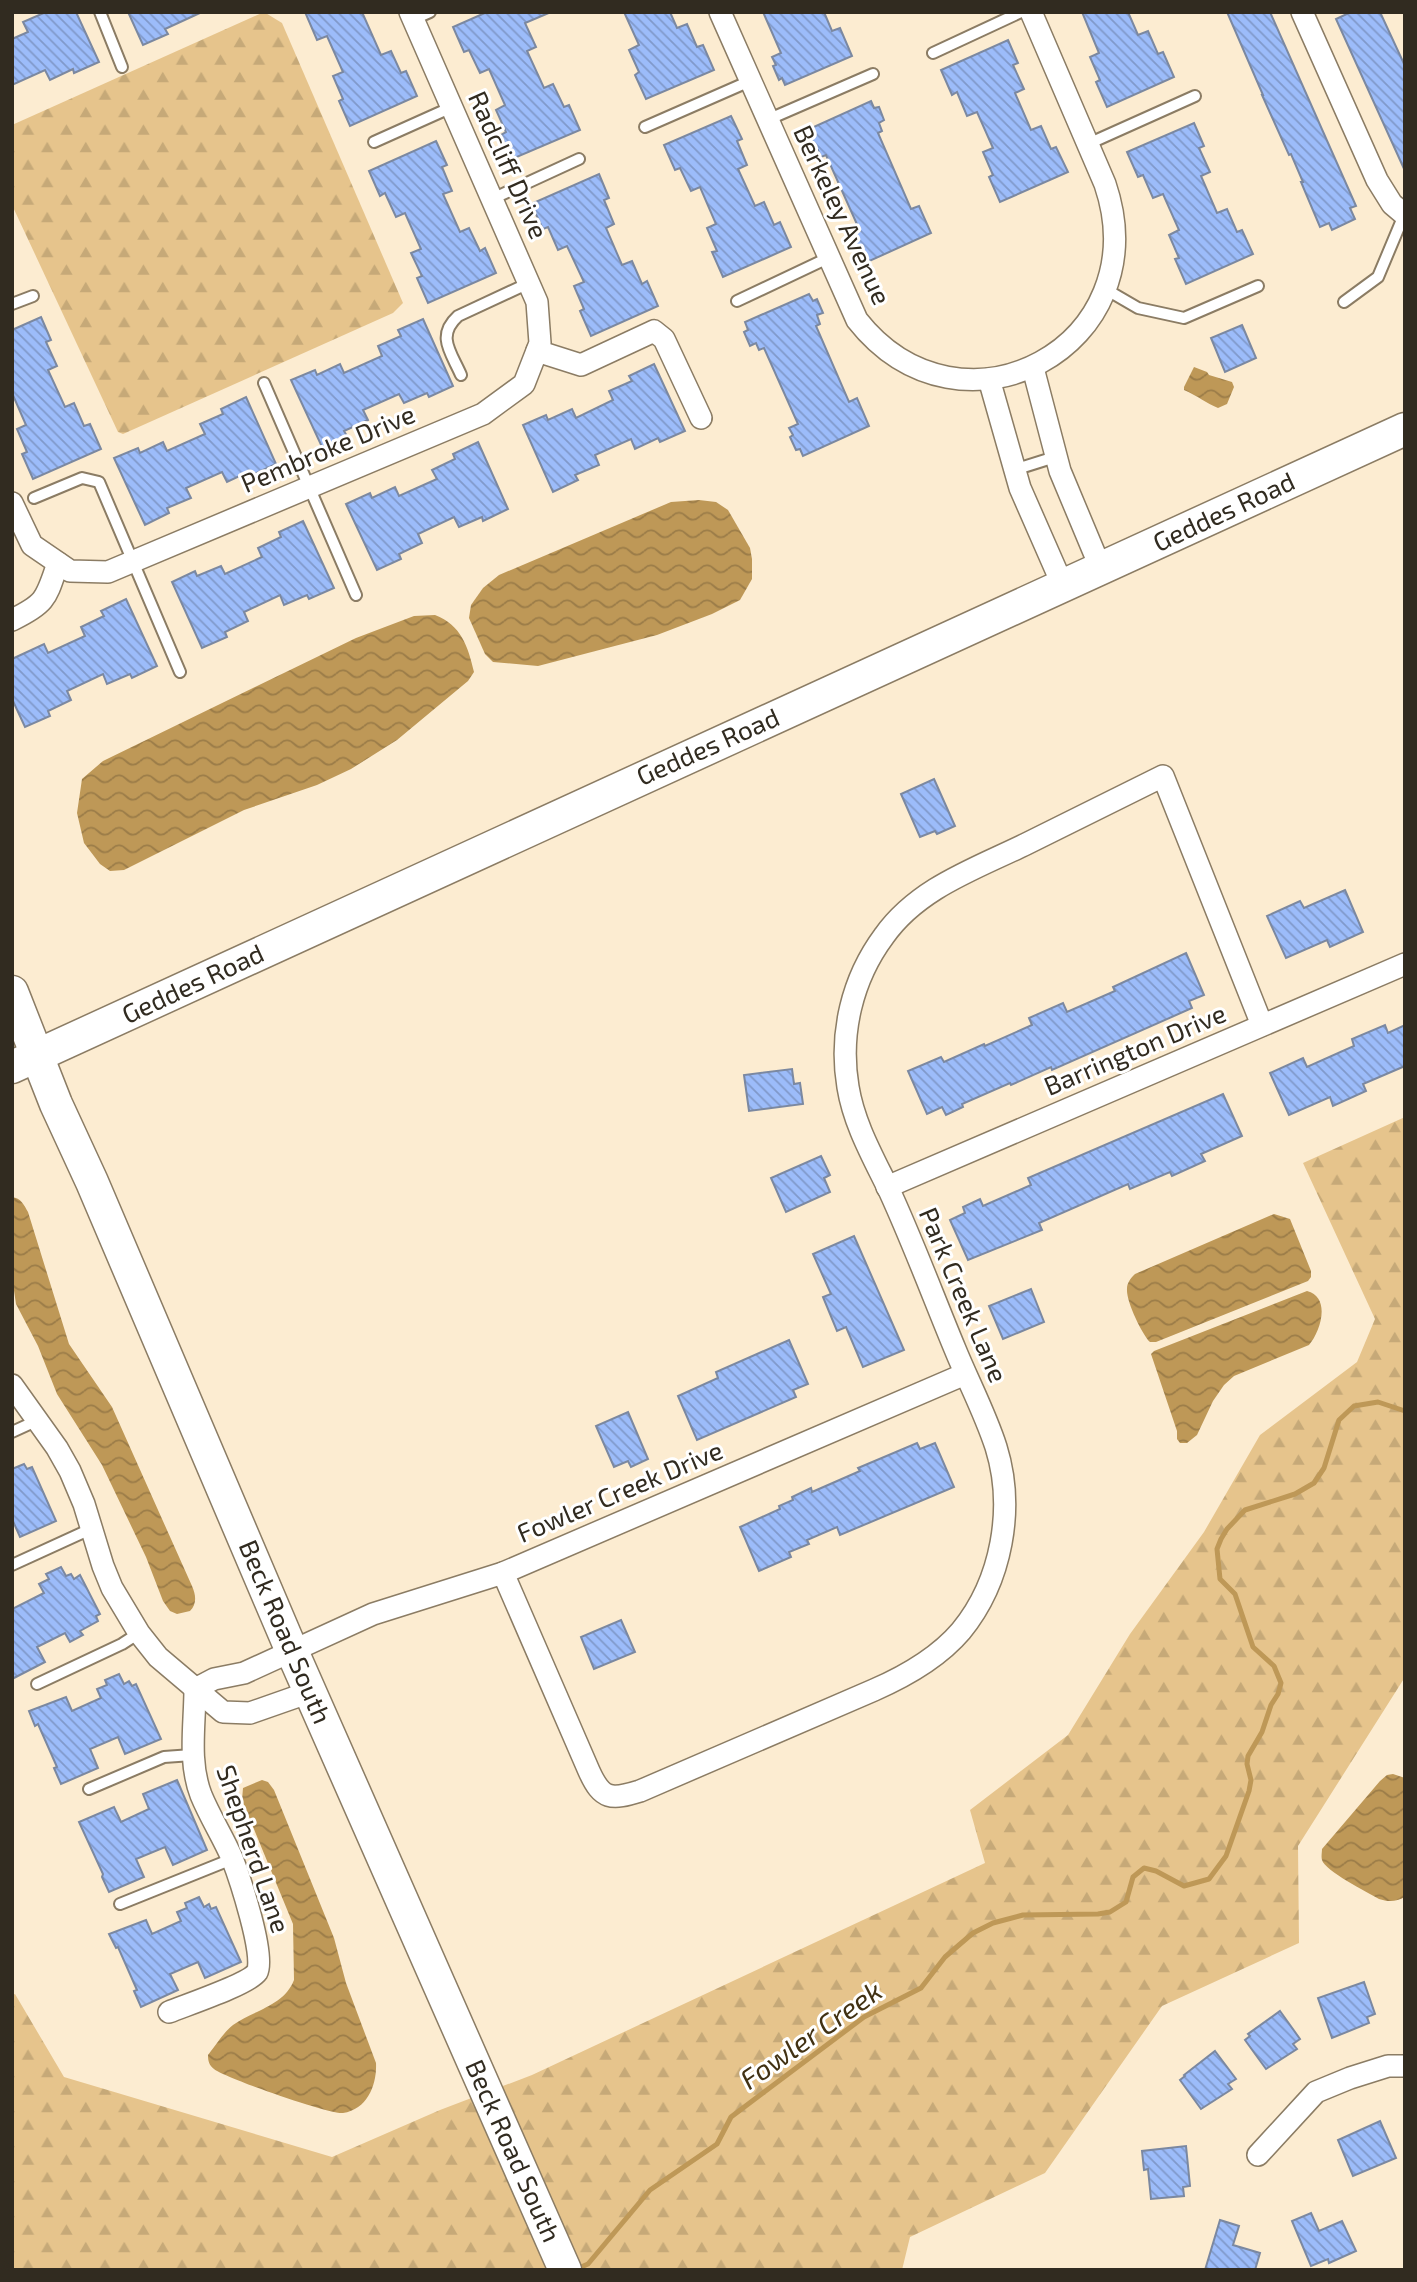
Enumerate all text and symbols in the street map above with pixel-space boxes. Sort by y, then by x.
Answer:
street label: Radcliff Drive [463,86,556,243]
street label: Berkeley Avenue [788,120,898,309]
street label: Pembroke Drive [236,397,419,498]
street label: Geddes Road [1148,464,1299,557]
street label: Geddes Road [631,700,784,791]
street label: Geddes Road [117,936,268,1029]
street label: Barrington Drive [1039,996,1230,1101]
street label: Park Creek Lane [914,1202,1015,1387]
street label: Fowler Creek Drive [512,1433,727,1548]
street label: Beck Road South [234,1535,339,1728]
street label: Shepherd Lane [211,1761,298,1936]
water label: Fowler Creek [733,1973,888,2096]
street label: Beck Road South [460,2054,568,2246]

